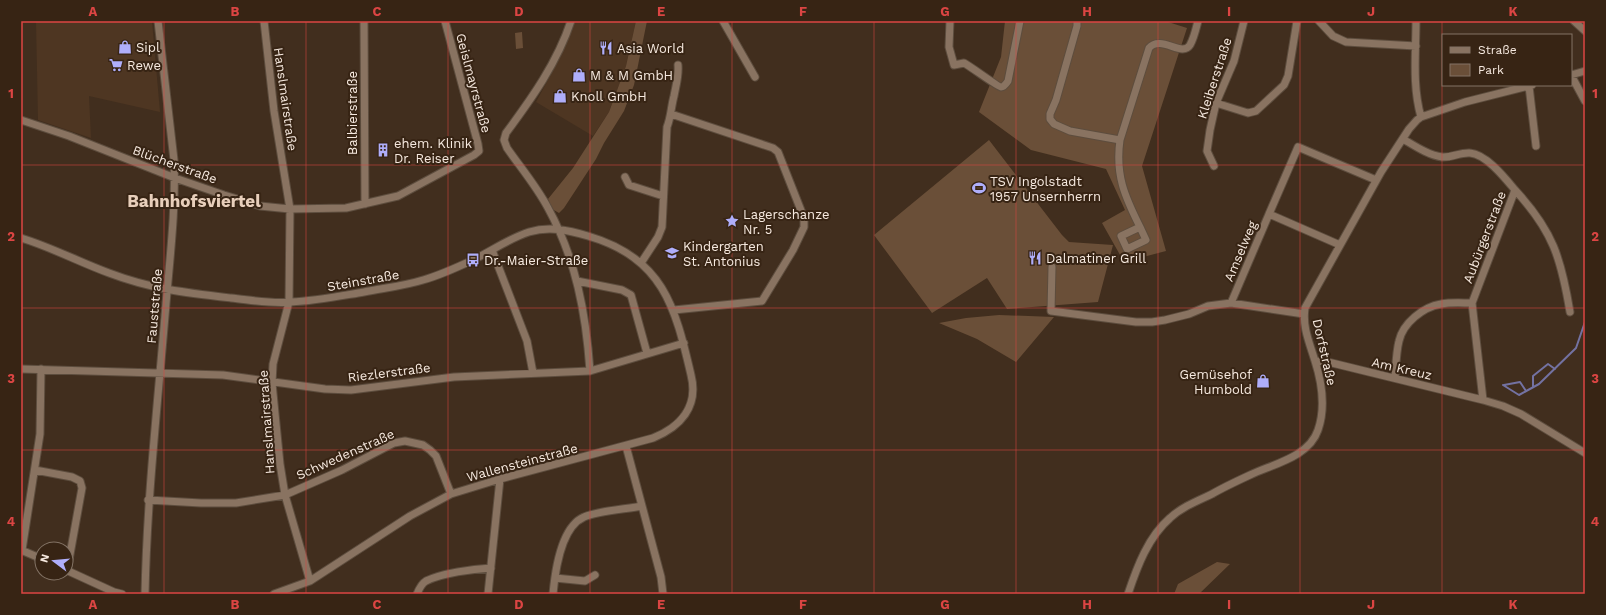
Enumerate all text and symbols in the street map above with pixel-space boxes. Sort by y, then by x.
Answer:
text: A [89,4,98,19]
text: B [231,4,240,19]
text: C [373,4,382,19]
text: D [514,4,524,19]
text: E [657,4,665,19]
text: F [799,4,807,19]
text: G [940,4,950,19]
text: H [1082,4,1092,19]
text: I [1227,4,1231,19]
text: J [1367,4,1375,19]
text: K [1508,4,1518,19]
street label: Geislmayrstraße [453,32,494,135]
legend [1442,34,1572,86]
street label: Kleiberstraße [1194,36,1235,121]
shop icon: Sipl [117,39,133,55]
place label: Sipl [136,40,160,55]
restaurant icon: Asia World [598,40,614,56]
place label: Asia World [617,41,684,56]
text: Straße [1478,43,1517,57]
street label: Hanslmairstraße [271,46,300,152]
supermarket icon: Rewe [108,57,124,73]
place label: Rewe [127,58,161,73]
text: Park [1478,63,1504,77]
shop icon: M & M GmbH [571,67,587,83]
place label: M & M GmbH [590,68,673,83]
street label: Balbierstraße [345,71,360,155]
text: 1 [8,86,14,101]
text: 1 [1592,86,1598,101]
shop icon: Knoll GmbH [552,88,568,104]
place label: Knoll GmbH [571,89,647,104]
place label: ehem. Klinik Dr. Reiser [394,136,473,166]
street label: Blücherstraße [131,142,219,187]
building icon: ehem. Klinik Dr. Reiser [375,142,391,158]
place label: TSV Ingolstadt 1957 Unsernherrn [990,174,1101,204]
sports icon: TSV Ingolstadt 1957 Unsernherrn [971,180,987,196]
street label: Aubürgerstraße [1460,189,1509,285]
district label: Bahnhofsviertel [127,191,261,211]
place label: Lagerschanze Nr. 5 [743,207,830,237]
place icon: Lagerschanze Nr. 5 [724,213,740,229]
street label: Amselweg [1221,219,1260,284]
text: 2 [7,229,15,244]
text: 2 [1591,229,1599,244]
place label: Kindergarten St. Antonius [683,239,764,269]
school or university icon: Kindergarten St. Antonius [664,245,680,261]
restaurant icon: Dalmatiner Grill [1027,250,1043,266]
place label: Dalmatiner Grill [1046,251,1146,266]
bus stop icon: Dr.-Maier-Straße [465,252,481,268]
place label: Dr.-Maier-Straße [484,253,588,268]
street label: Steinstraße [326,267,400,294]
street label: Fauststraße [144,268,165,344]
street label: Dorfstraße [1310,317,1339,387]
street label: Am Kreuz [1370,354,1434,383]
street label: Riezlerstraße [347,360,431,385]
place label: Gemüsehof Humbold [1179,367,1252,397]
street label: Hanslmairstraße [255,369,278,474]
text: 3 [7,371,15,386]
text: 3 [1591,371,1599,386]
shop icon: Gemüsehof Humbold [1255,373,1271,389]
street label: Schwedenstraße [294,426,397,483]
street label: Wallensteinstraße [465,440,579,485]
text: 4 [7,514,16,529]
text: 4 [1591,514,1600,529]
north arrow [34,541,74,581]
text: N [37,553,52,564]
text: A [89,597,98,612]
text: B [231,597,240,612]
text: C [373,597,382,612]
text: D [514,597,524,612]
text: E [657,597,665,612]
text: F [799,597,807,612]
text: G [940,597,950,612]
text: H [1082,597,1092,612]
text: I [1227,597,1231,612]
text: J [1367,597,1375,612]
text: K [1508,597,1518,612]

